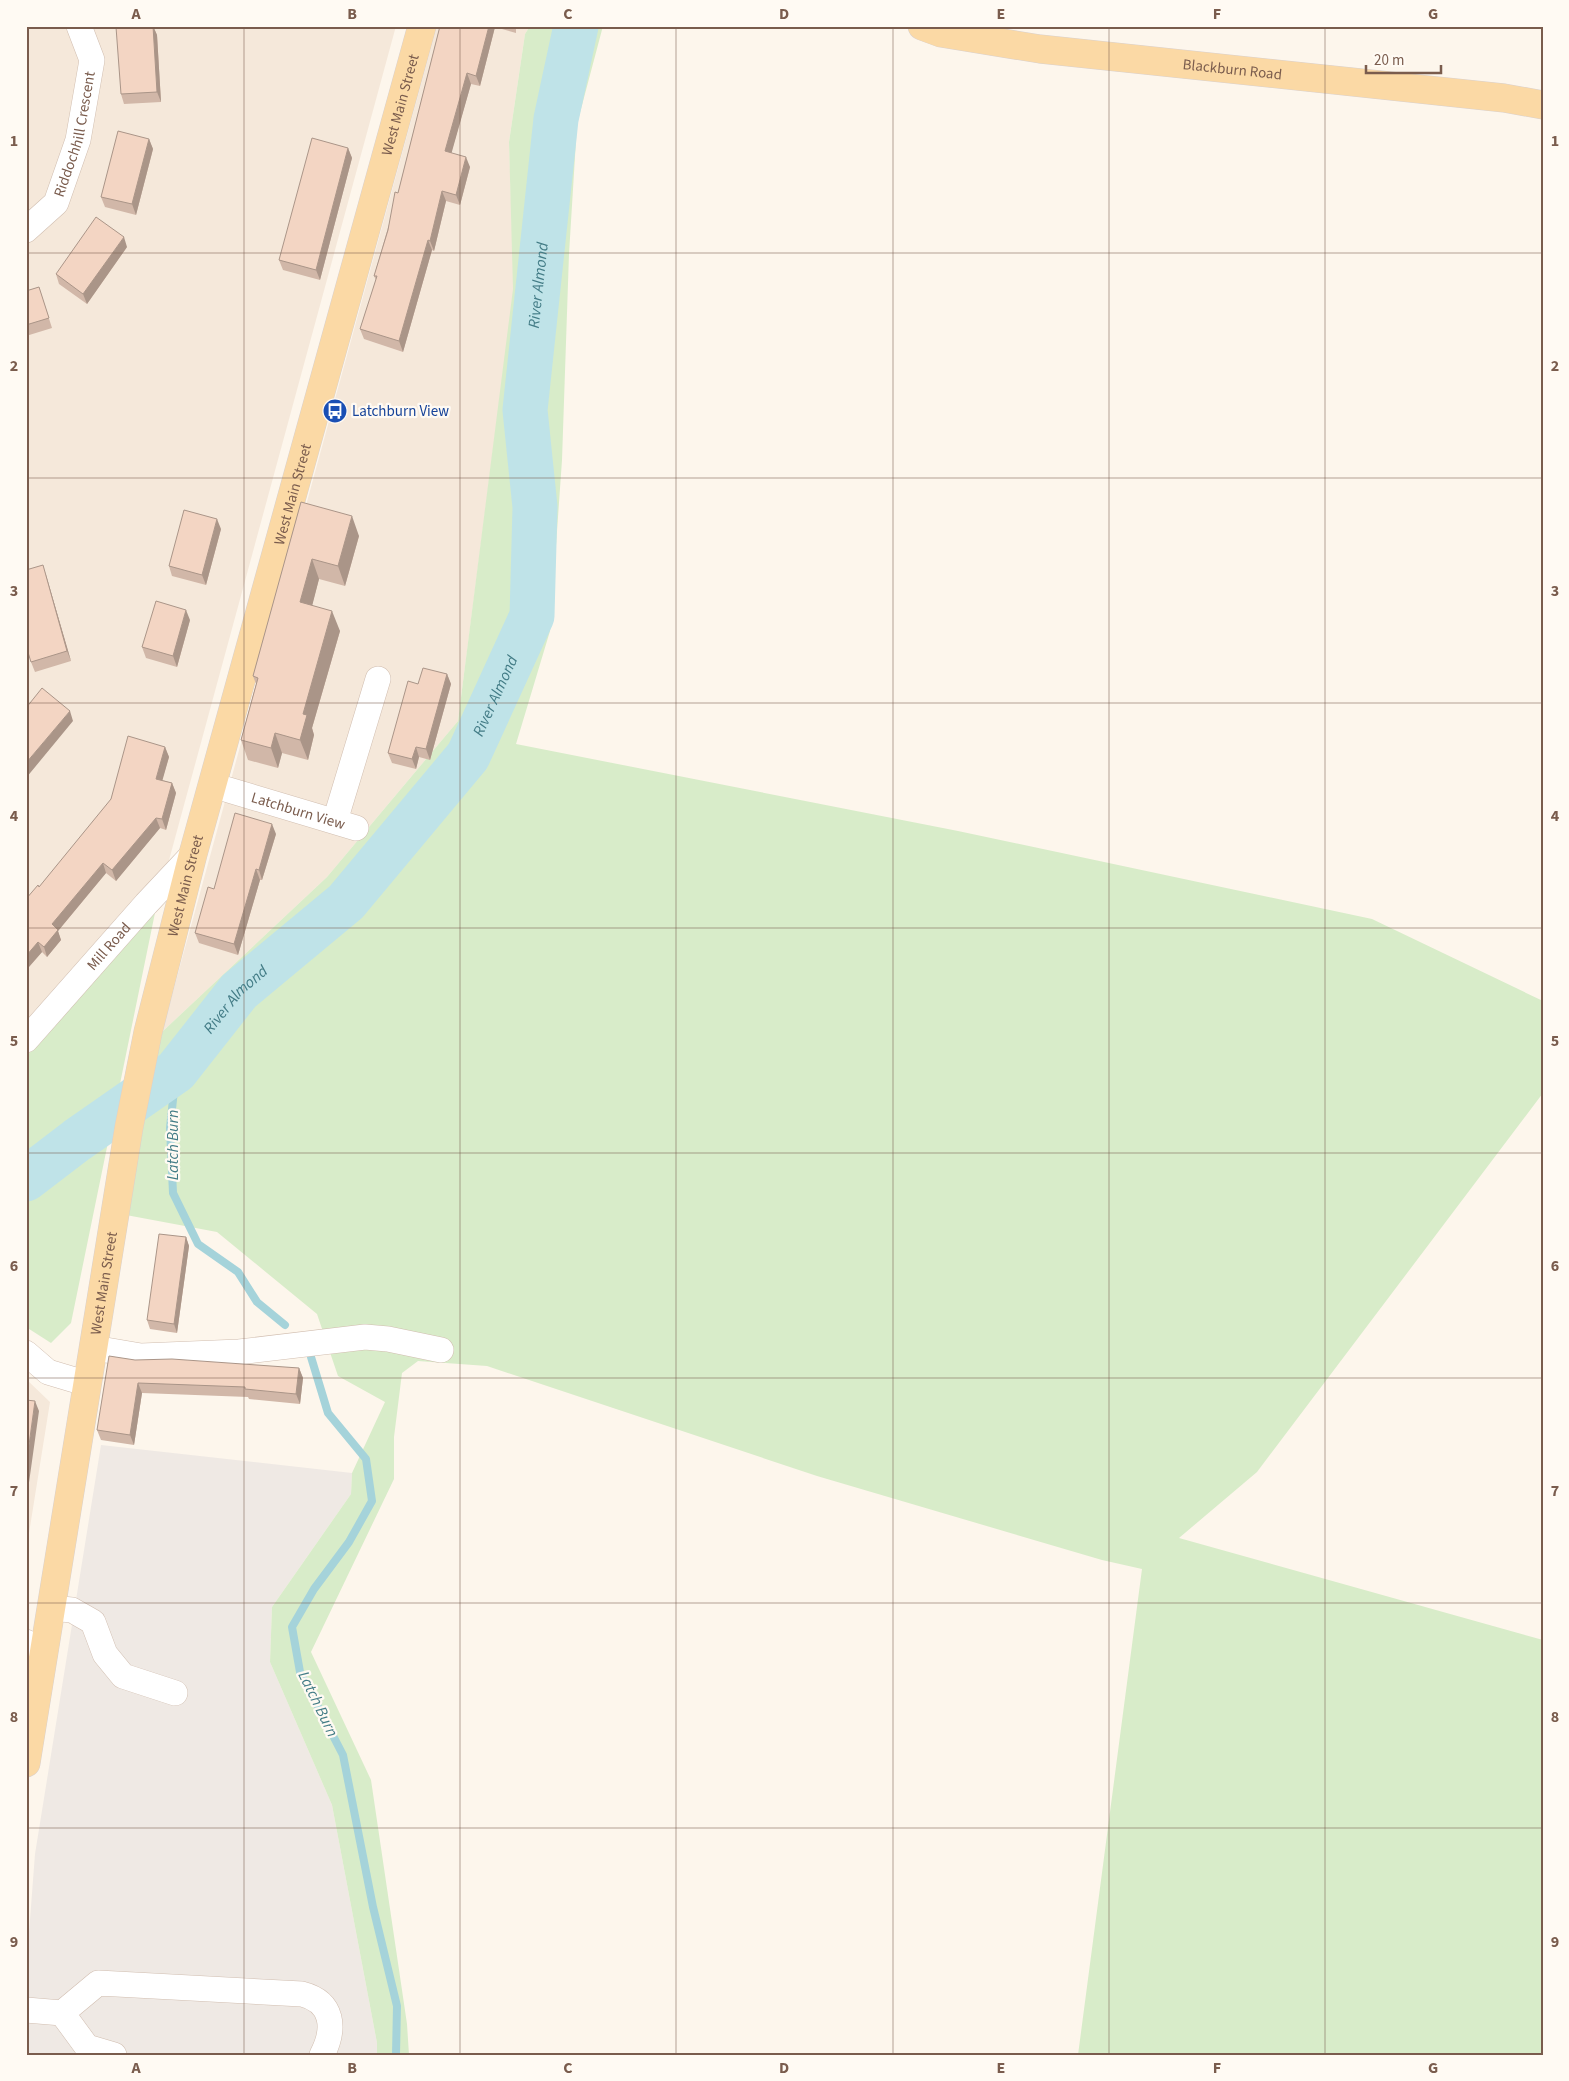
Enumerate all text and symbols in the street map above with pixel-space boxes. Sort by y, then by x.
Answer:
text: A [130,3,141,25]
text: B [347,3,357,25]
text: C [563,3,573,25]
text: D [779,3,789,25]
text: E [997,3,1005,25]
text: F [1213,3,1221,25]
text: G [1428,3,1438,25]
scale bar [1366,42,1442,74]
text: 20 m [1374,50,1404,71]
street label: West Main Street [376,52,424,158]
street label: Blackburn Road [1182,54,1283,85]
street label: Riddochhill Crescent [48,70,100,200]
text: 1 [10,130,18,152]
text: 1 [1551,130,1559,152]
water label: River Almond [523,241,554,329]
text: 2 [10,355,18,377]
text: 2 [1551,355,1559,377]
bus stop icon: Latchburn View [322,398,348,424]
place label: Latchburn View [352,401,449,422]
street label: West Main Street [268,441,317,547]
text: 3 [10,580,18,602]
text: 3 [1551,580,1559,602]
water label: River Almond [467,652,524,740]
street label: Latchburn View [249,787,348,835]
text: 4 [10,805,19,827]
text: 4 [1551,805,1560,827]
street label: West Main Street [162,832,208,939]
street label: Mill Road [82,918,136,975]
water label: River Almond [198,960,273,1039]
text: 5 [10,1030,18,1052]
text: 5 [1551,1030,1559,1052]
water label: Latch Burn [162,1110,184,1180]
street label: West Main Street [85,1230,122,1336]
text: 6 [10,1255,18,1277]
text: 6 [1551,1255,1559,1277]
text: 7 [10,1480,18,1502]
text: 7 [1551,1480,1559,1502]
water label: Latch Burn [293,1667,343,1741]
text: 8 [10,1706,18,1728]
text: 8 [1551,1706,1559,1728]
text: 9 [10,1931,18,1953]
text: 9 [1551,1931,1559,1953]
text: A [130,2057,141,2079]
text: B [347,2057,357,2079]
text: C [563,2057,573,2079]
text: D [779,2057,789,2079]
text: E [997,2057,1005,2079]
text: F [1213,2057,1221,2079]
text: G [1428,2057,1438,2079]

